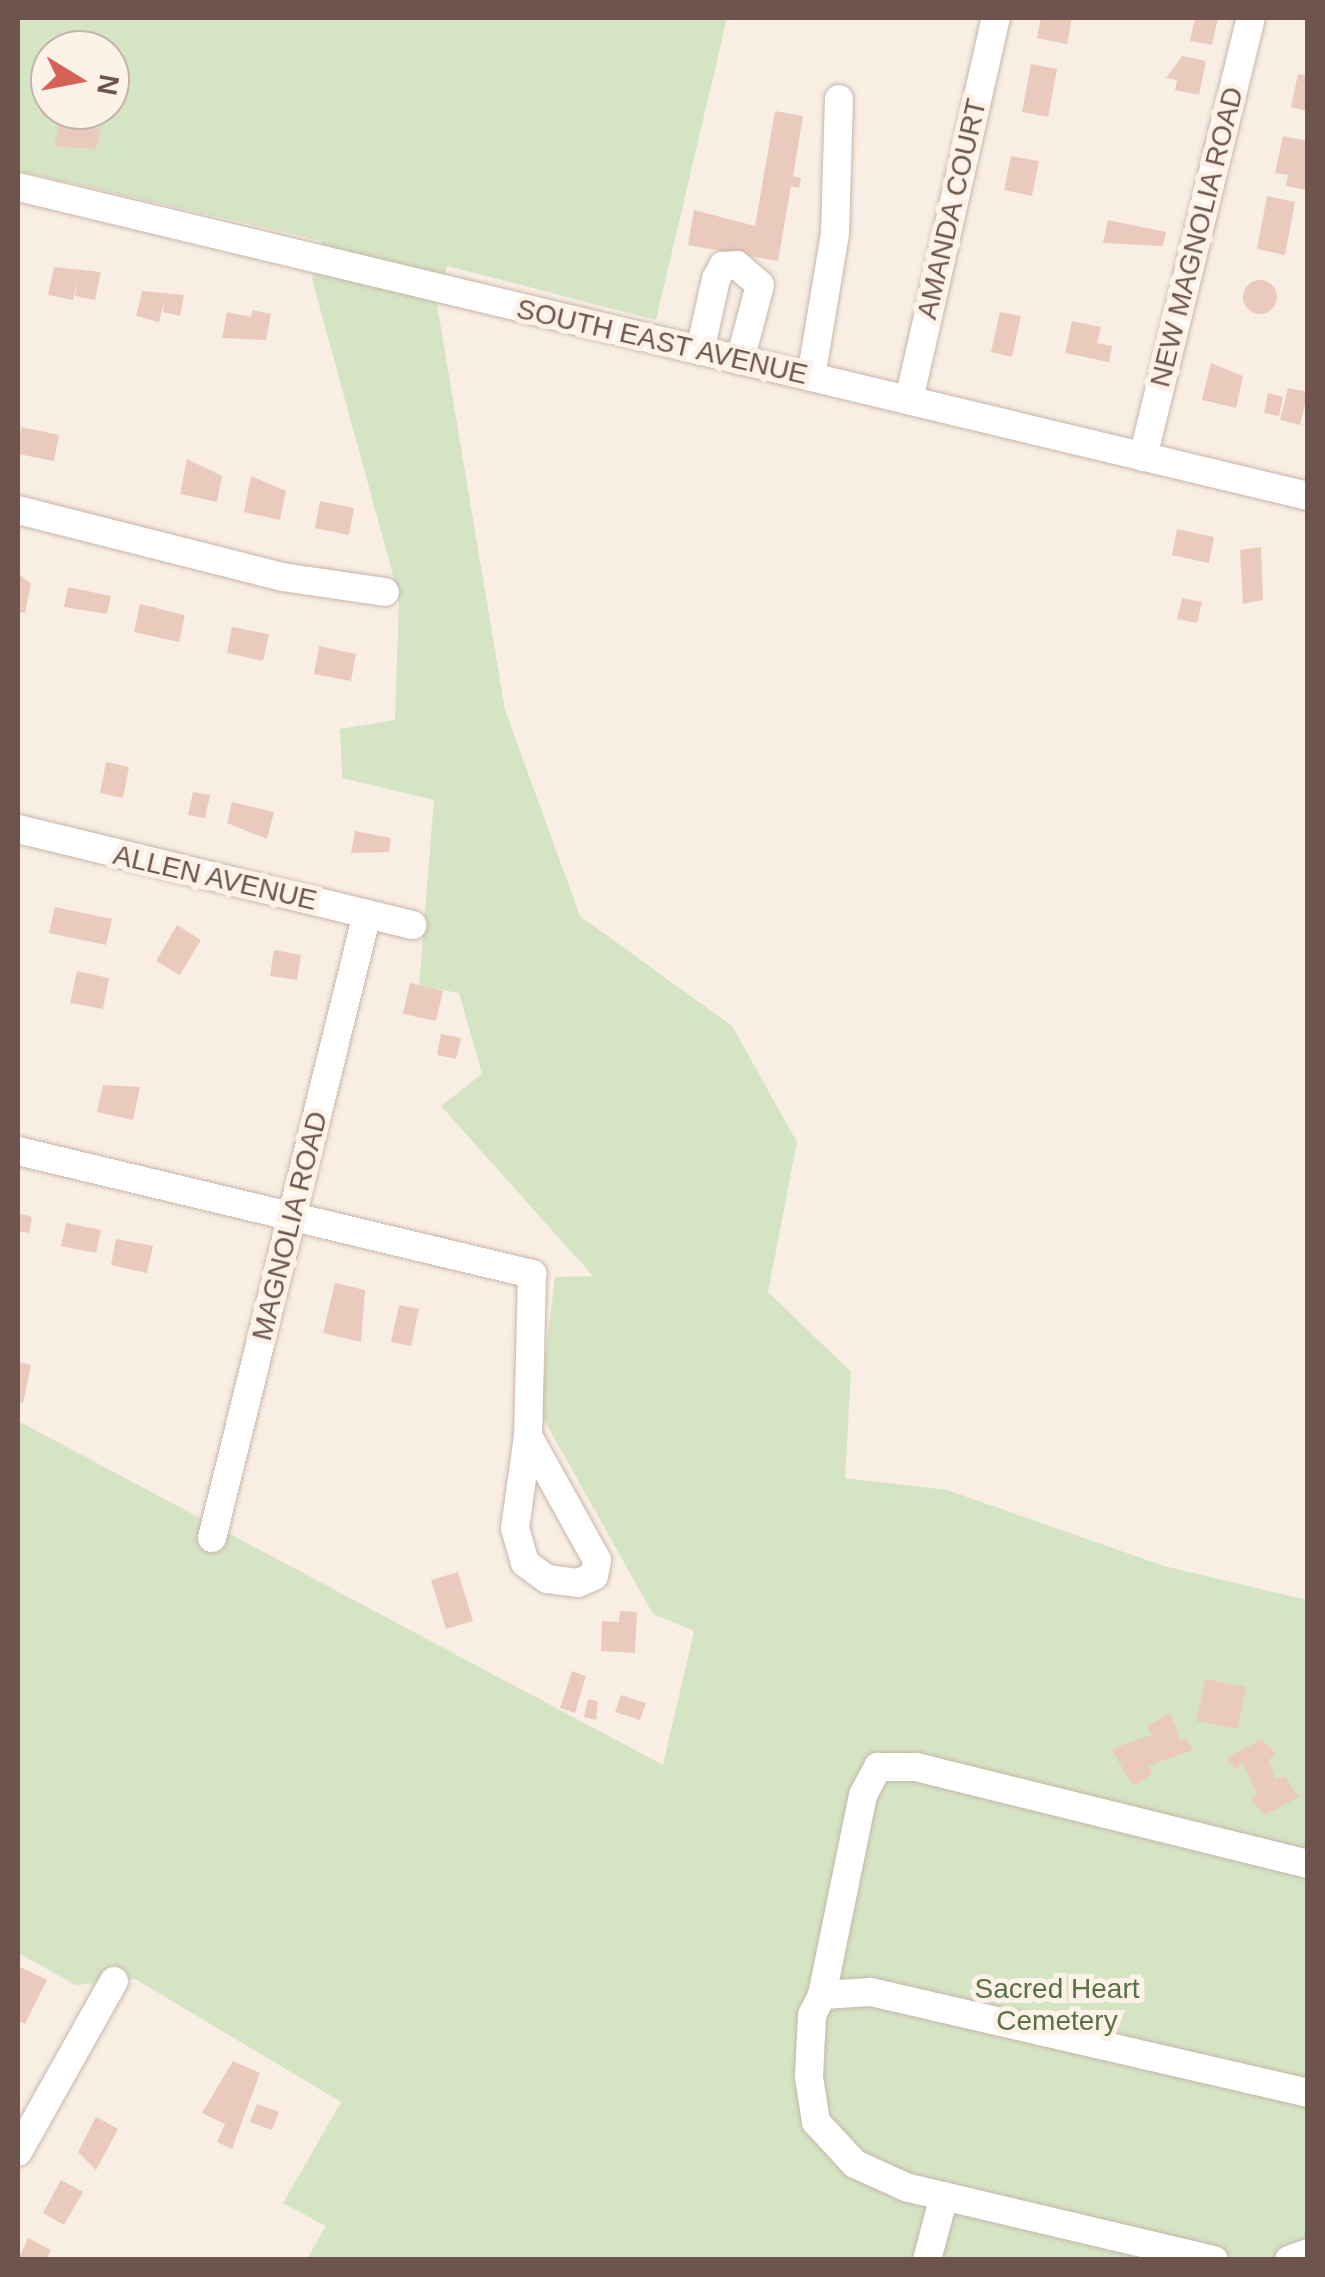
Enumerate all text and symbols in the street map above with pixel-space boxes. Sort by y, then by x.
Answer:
north arrow [30,30,130,130]
text: N [91,72,125,98]
street label: NEW MAGNOLIA ROAD [1143,83,1251,391]
street label: AMANDA COURT [910,95,994,323]
street label: SOUTH EAST AVENUE [512,292,812,392]
street label: ALLEN AVENUE [109,838,321,918]
street label: MAGNOLIA ROAD [245,1107,335,1345]
park label: Sacred Heart Cemetery [975,1972,1139,2038]

